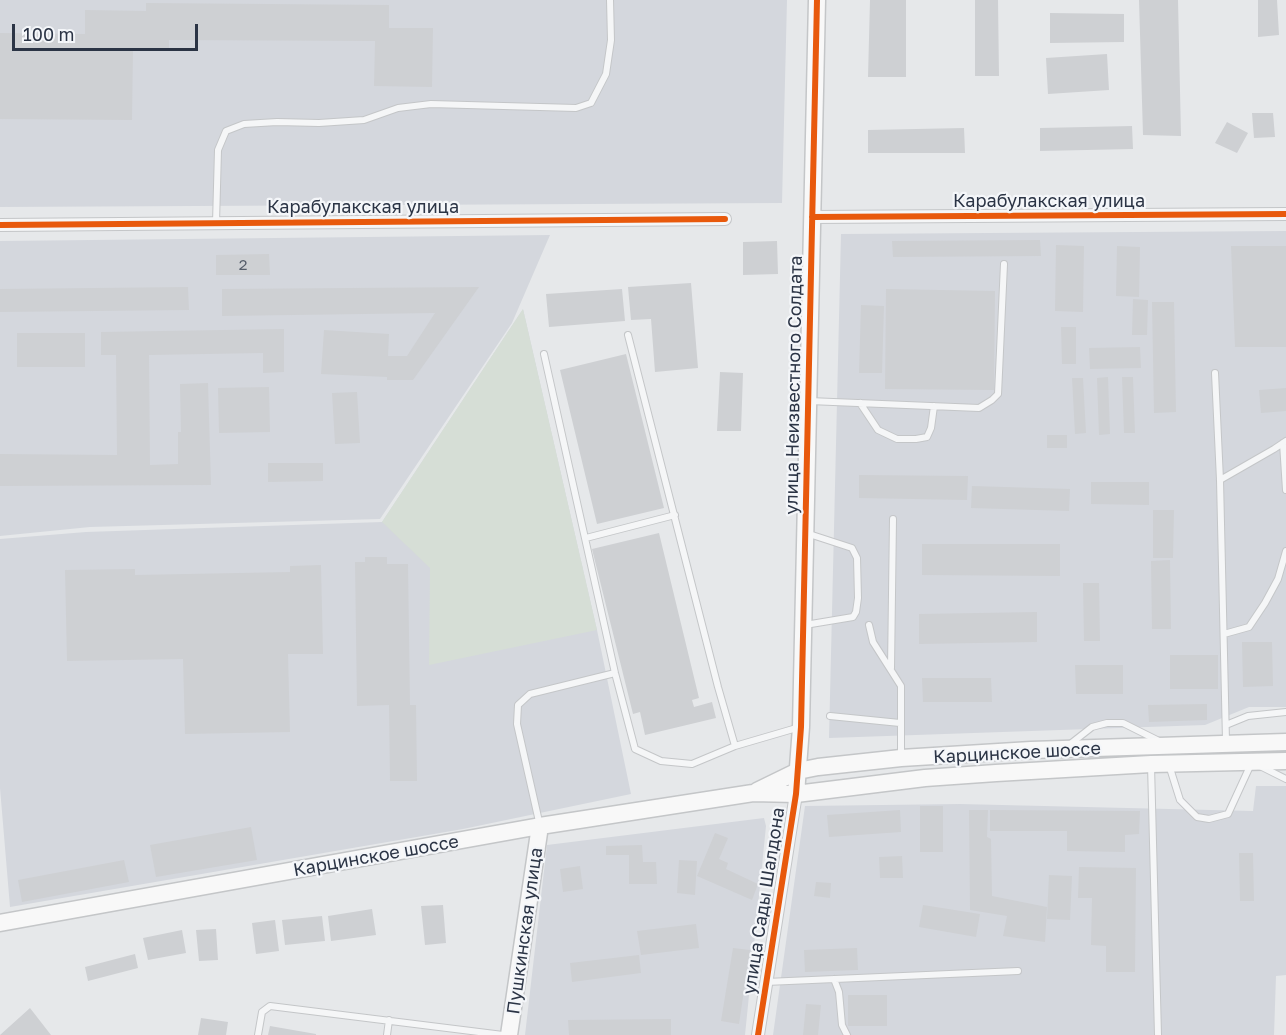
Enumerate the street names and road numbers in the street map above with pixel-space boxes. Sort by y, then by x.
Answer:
street label: Карабулакская улица [953,190,1145,212]
street label: Карабулакская улица [267,196,459,218]
street label: улица Неизвестного Солдата [781,255,807,515]
street label: Карцинское шоссе [933,738,1101,768]
street label: улица Сады Шалдона [739,806,789,996]
street label: Карцинское шоссе [292,831,460,881]
street label: Пушкинская улица [503,846,547,1016]

